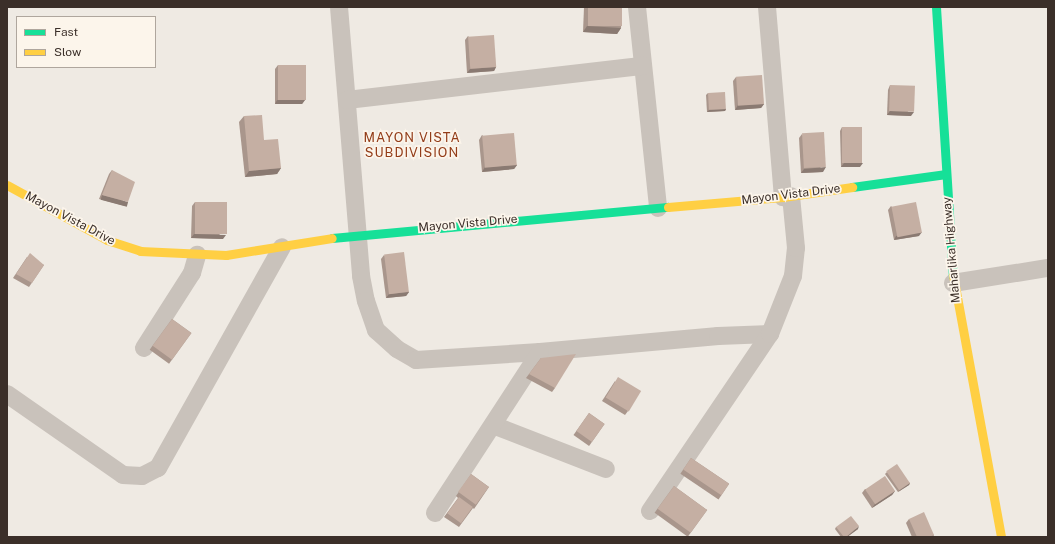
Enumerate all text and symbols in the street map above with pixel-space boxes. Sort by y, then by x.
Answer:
legend [16,16,156,68]
text: Fast [54,25,78,39]
text: Slow [54,45,81,59]
district label: MAYON VISTA SUBDIVISION [363,131,461,162]
street label: Mayon Vista Drive [741,182,841,208]
street label: Mayon Vista Drive [23,189,117,249]
street label: Maharlika Highway [940,196,964,304]
street label: Mayon Vista Drive [418,212,518,236]

